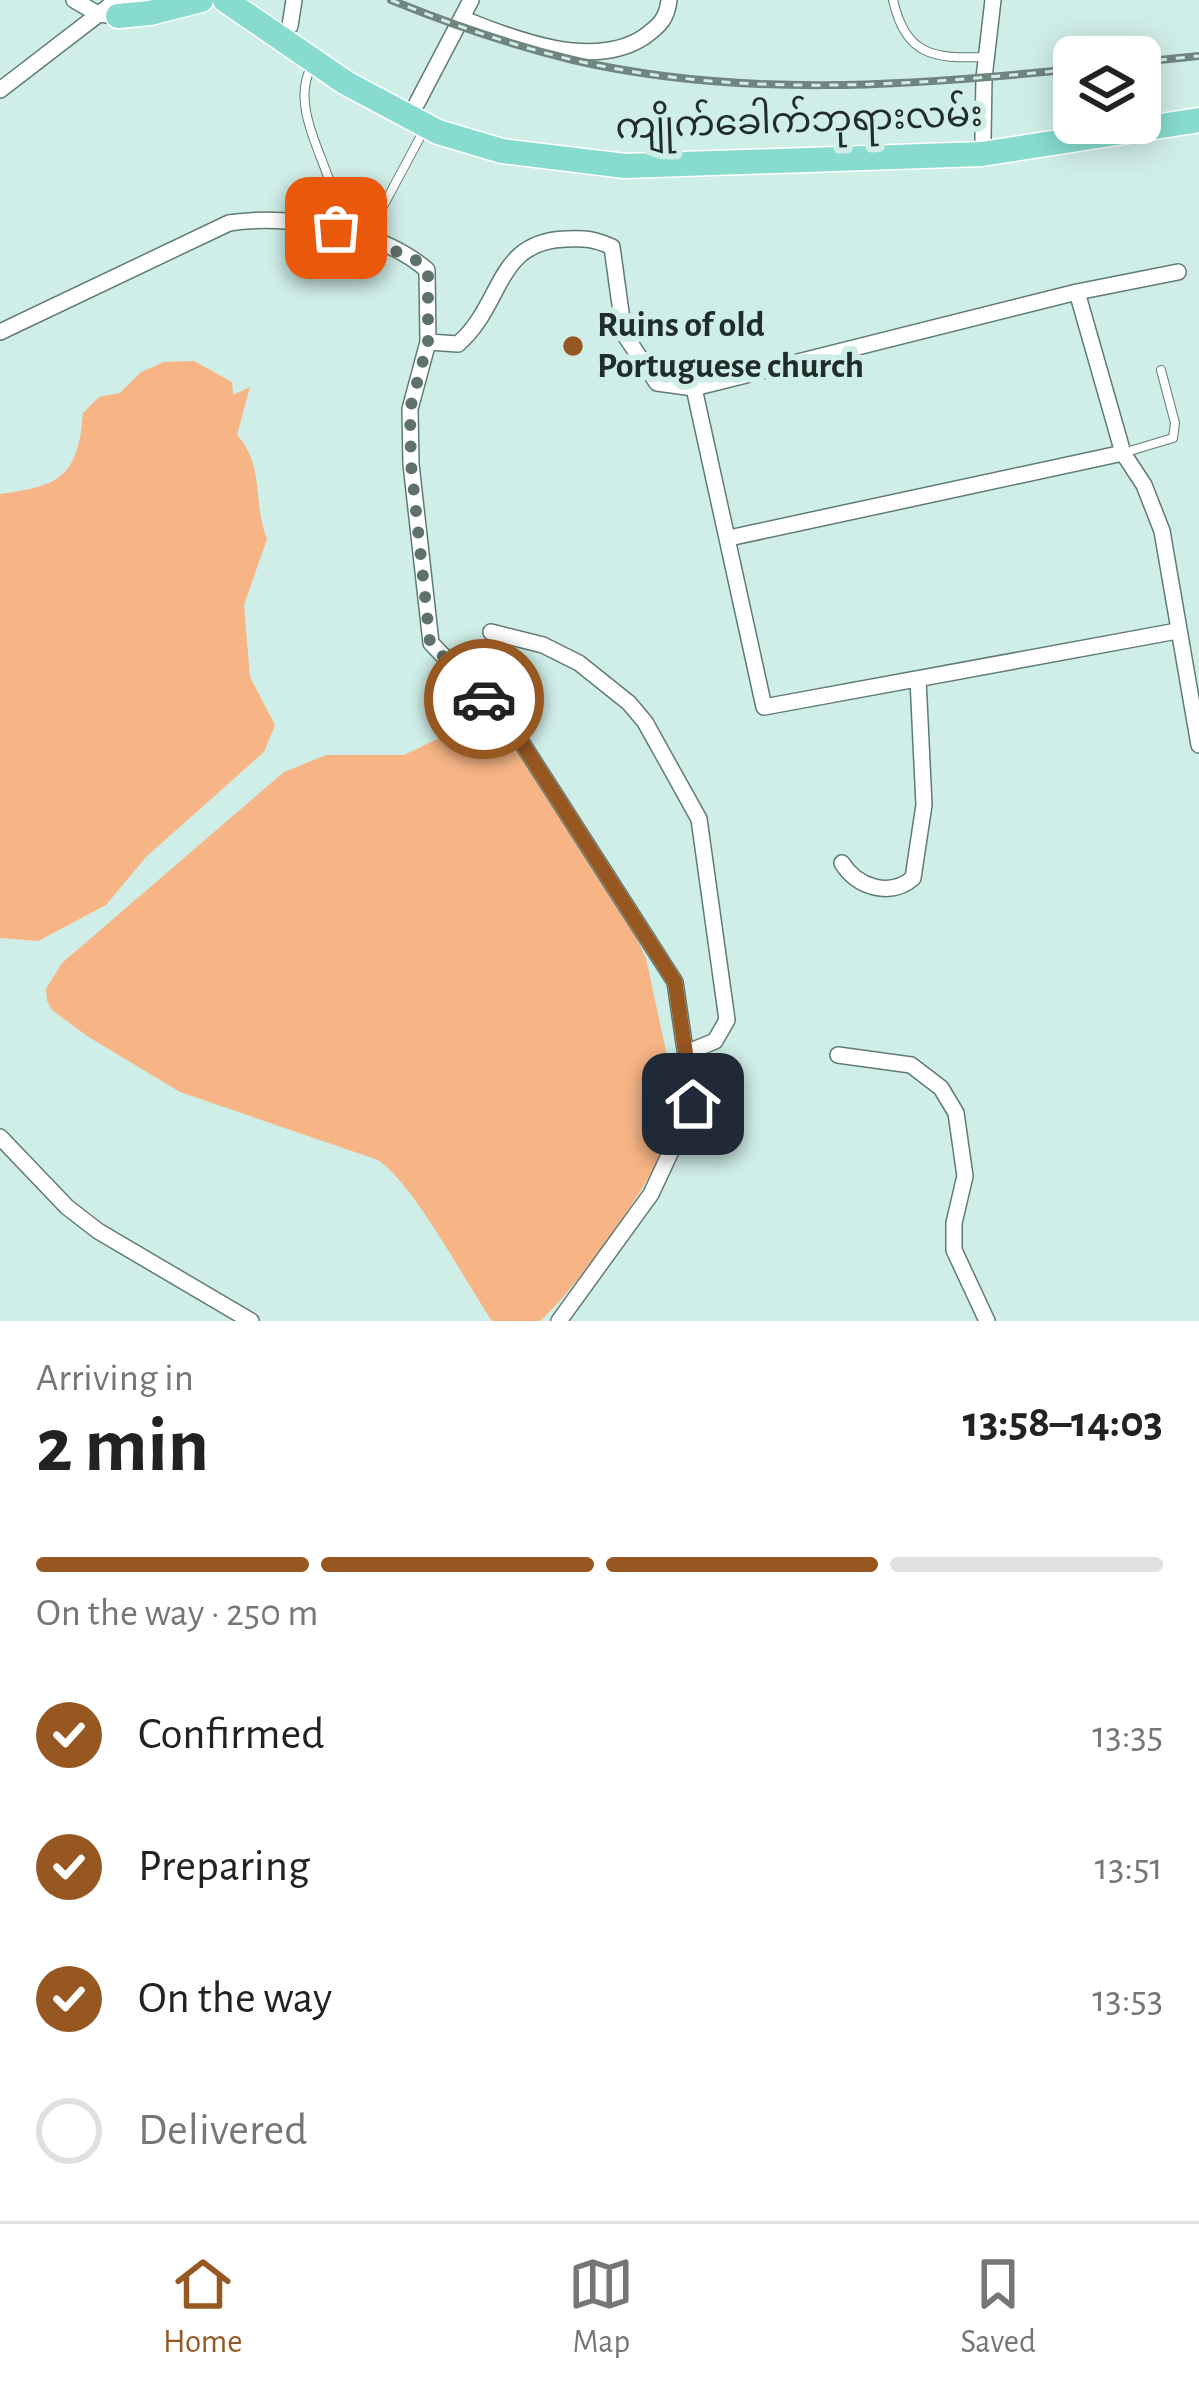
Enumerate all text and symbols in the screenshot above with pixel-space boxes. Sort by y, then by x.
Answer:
map controls [1053,36,1161,144]
button: layers [1053,36,1161,144]
street label: ကျိုက်ခေါက်ဘုရားလမ်း [614,89,984,155]
pin [285,177,387,279]
icon: bag [303,195,369,261]
place label: Ruins of old Portuguese church [597,307,864,384]
marker: Ruins of old Portuguese church [560,333,586,359]
courier [424,639,544,759]
icon: car [451,666,517,732]
pin [642,1053,744,1155]
icon: home [660,1071,726,1137]
text: Arriving in [36,1359,194,1398]
text: 13:58–14:03 [963,1400,1163,1445]
text: 2 min [36,1408,209,1486]
text: On the way · 250 m [36,1594,318,1633]
icon: check [36,1702,102,1768]
text: Confirmed [138,1712,324,1757]
text: 13:35 [1092,1716,1163,1755]
icon: check [36,1834,102,1900]
text: Preparing [138,1844,310,1889]
text: 13:51 [1095,1848,1163,1887]
icon: check [36,1966,102,2032]
text: On the way [138,1976,332,2021]
text: 13:53 [1092,1980,1163,2019]
text: Delivered [138,2108,307,2153]
tab: Home [163,2251,242,2363]
tab: Map [568,2251,634,2363]
tab: Saved [960,2251,1036,2363]

